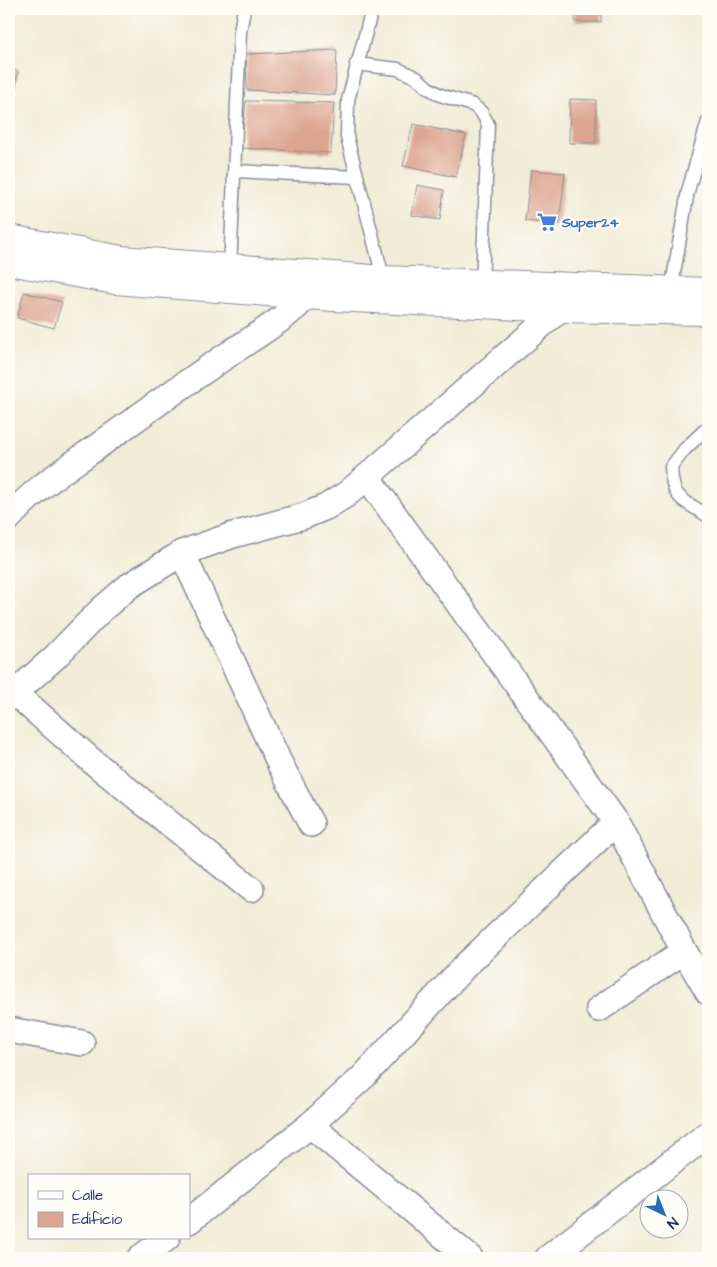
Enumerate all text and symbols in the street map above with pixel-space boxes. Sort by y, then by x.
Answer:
supermarket icon: Super24 [536,211,558,233]
place label: Super24 [561,213,619,233]
legend [28,1174,190,1240]
text: Calle [72,1185,103,1206]
north arrow [640,1190,690,1240]
text: Edificio [72,1209,123,1230]
text: N [662,1212,682,1233]

